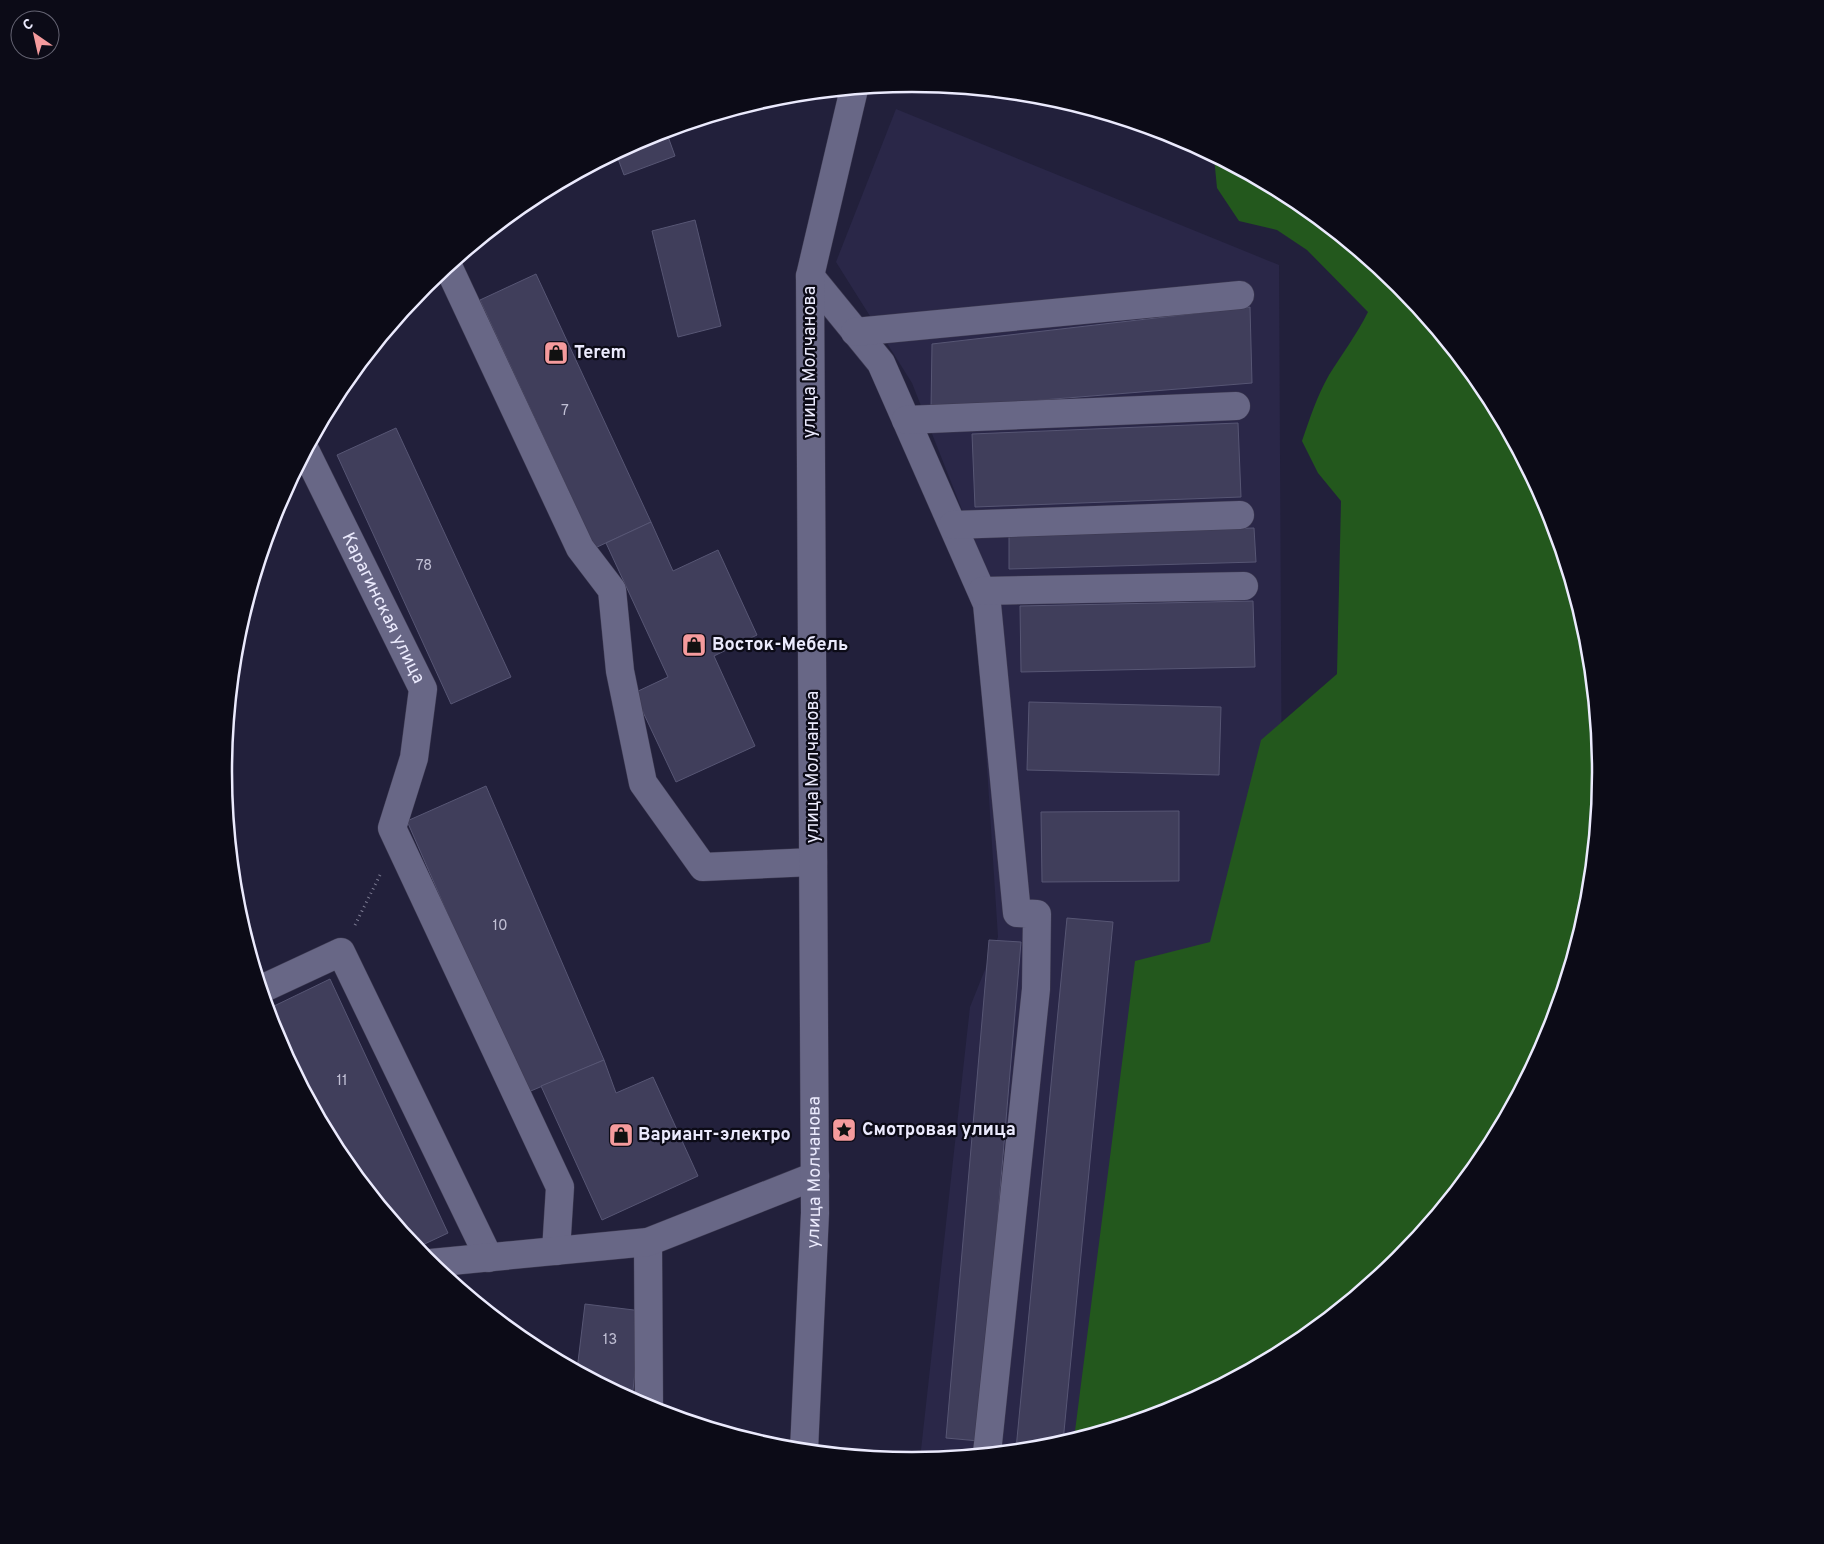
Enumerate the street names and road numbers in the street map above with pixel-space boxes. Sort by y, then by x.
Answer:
street label: улица Молчанова [799,286,822,438]
street label: Карагинская улица [336,529,430,687]
street label: улица Молчанова [802,691,825,843]
street label: улица Молчанова [802,1096,827,1249]

